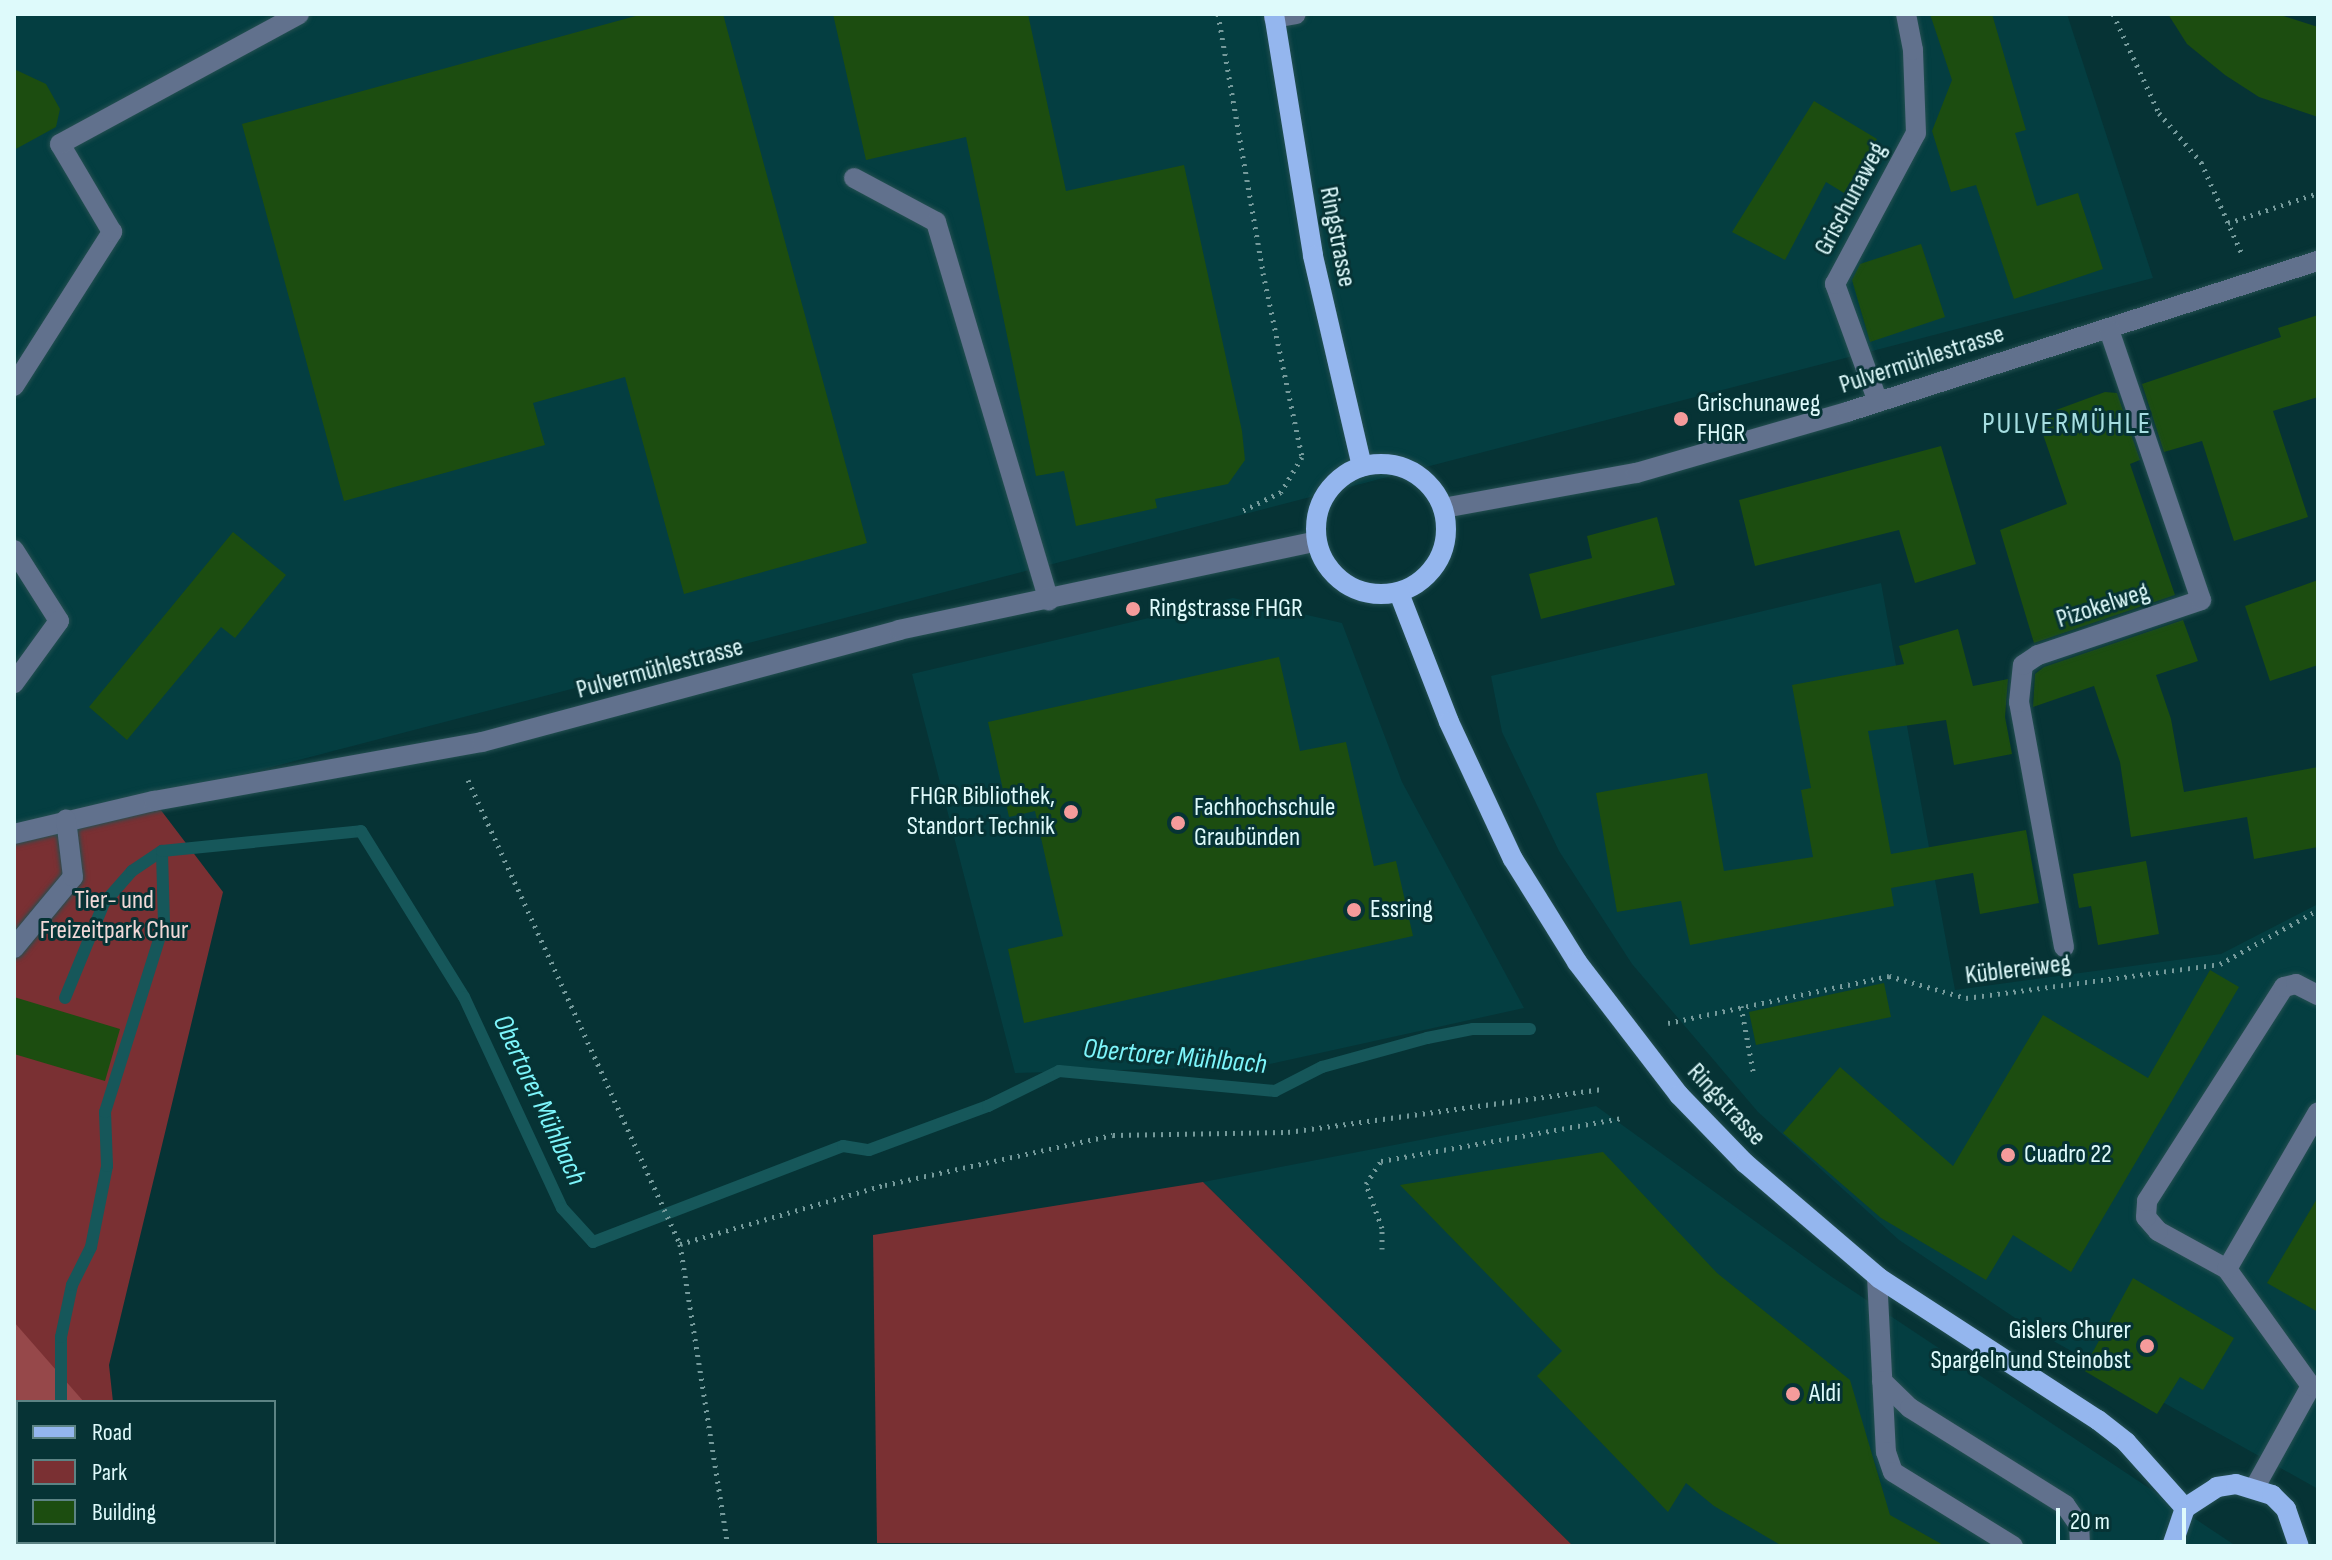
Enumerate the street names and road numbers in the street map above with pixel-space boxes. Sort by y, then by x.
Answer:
street label: Grischunaweg [1808,137,1894,261]
street label: Ringstrasse [1312,184,1362,290]
street label: Pulvermühlestrasse [1836,319,2008,401]
street label: Pizokelweg [2053,576,2153,636]
street label: Pulvermühlestrasse [573,632,747,706]
street label: Küblereiweg [1963,948,2073,992]
street label: Ringstrasse [1680,1057,1772,1153]

